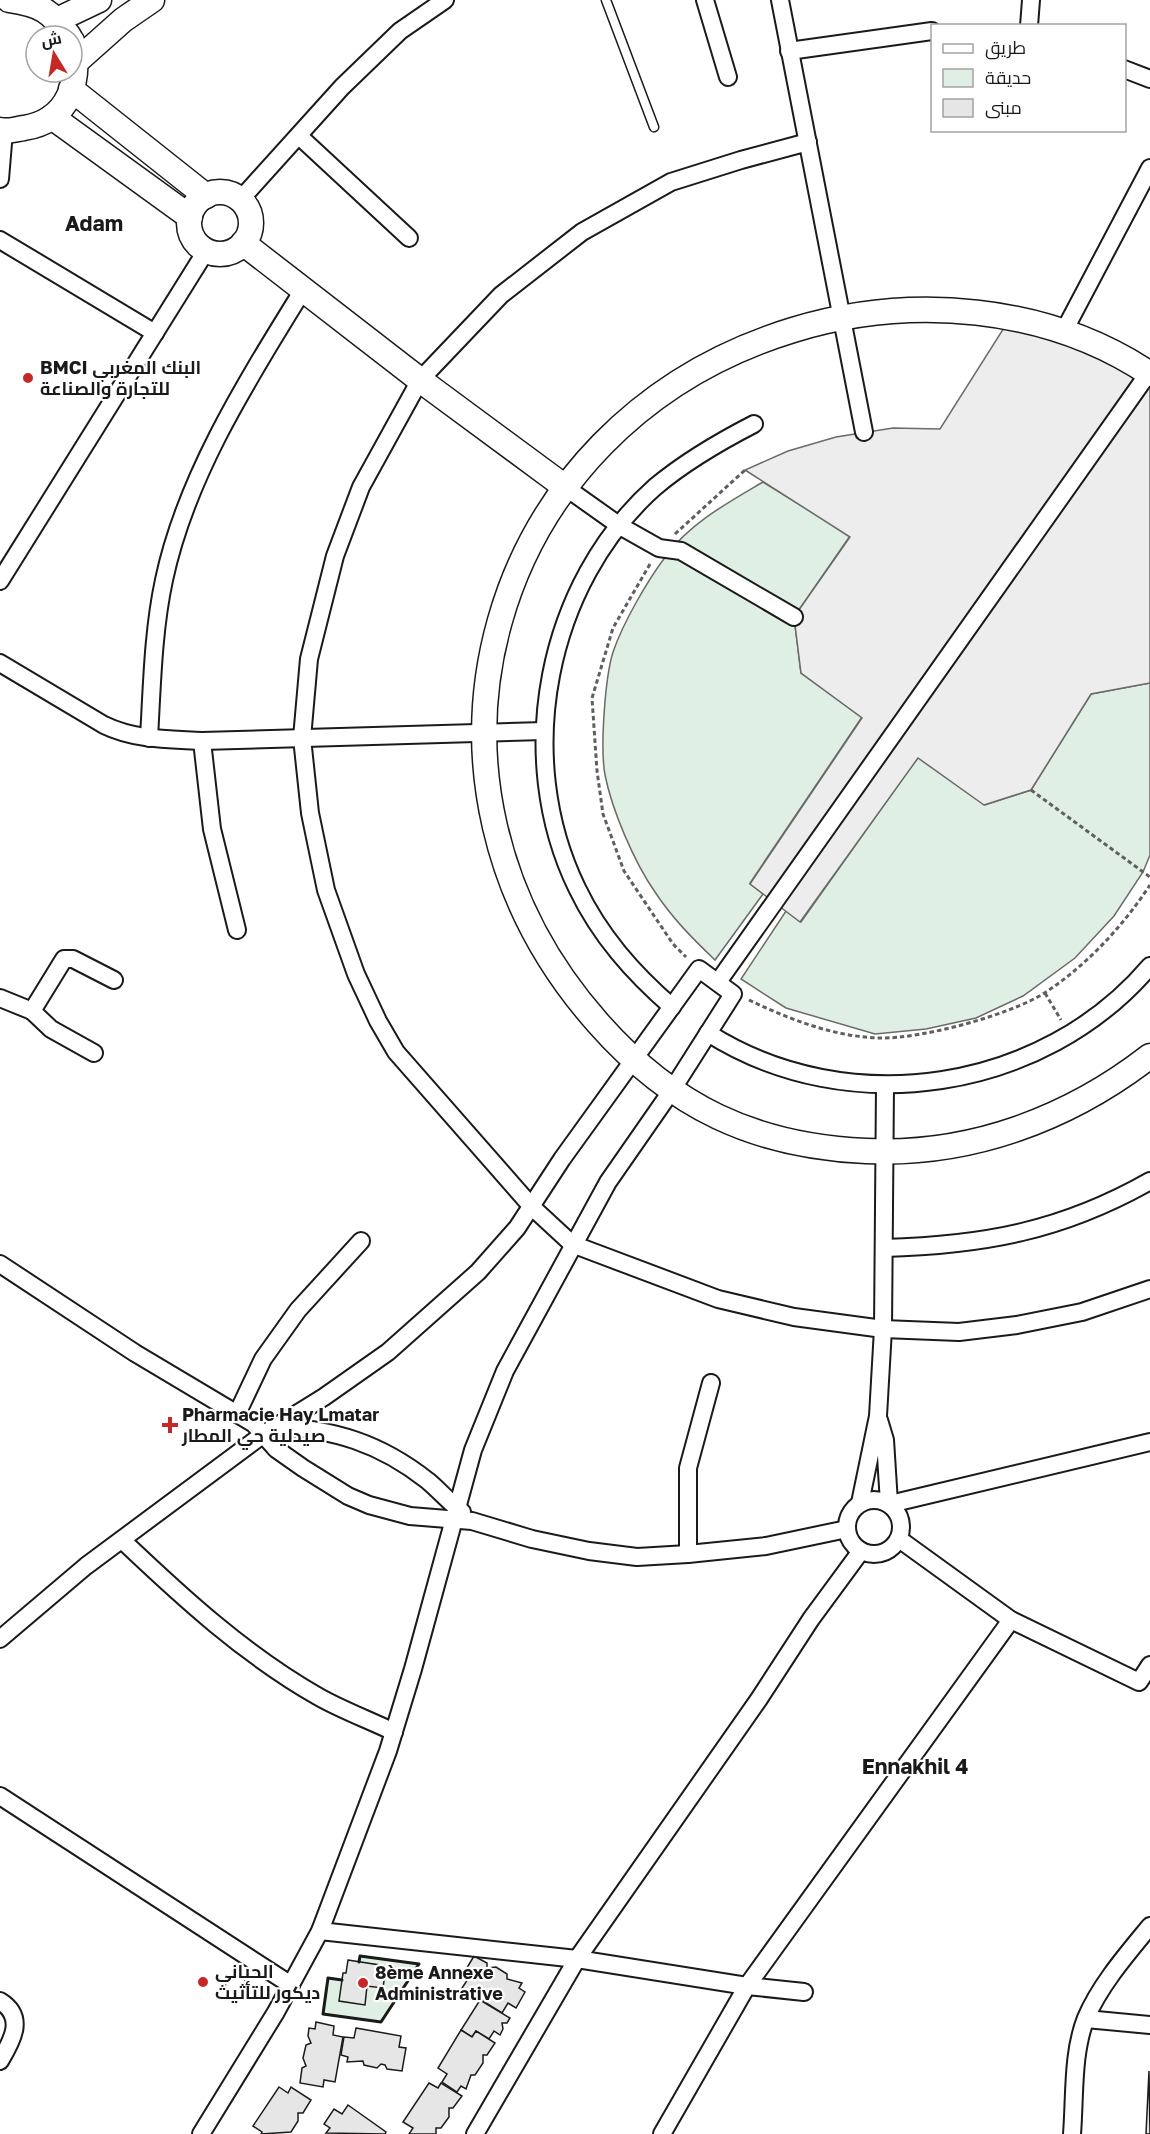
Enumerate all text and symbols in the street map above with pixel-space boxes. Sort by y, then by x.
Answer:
north arrow [24,24,84,84]
legend [931,24,1126,132]
text: ش [39,28,63,51]
text: طريق [985,36,1026,60]
text: حديقة [985,66,1031,88]
text: مبنى [985,96,1022,119]
district label: Adam [65,210,123,236]
place label: BMCI البنك المغربي للتجارة والصناعة [40,356,201,400]
marker: BMCI البنك المغربي للتجارة والصناعة [21,371,35,385]
place label: Pharmacie Hay Lmatar صيدلية حي المطار [181,1403,379,1451]
marker: Pharmacie Hay Lmatar صيدلية حي المطار [163,1418,177,1432]
district label: Ennakhil 4 [862,1753,968,1779]
place label: الحياني ديكور للتأثيث [215,1960,320,2004]
place label: 8ème Annexe Administrative [375,1961,503,2004]
marker: الحياني ديكور للتأثيث [196,1975,210,1989]
marker: 8ème Annexe Administrative [356,1976,370,1990]

